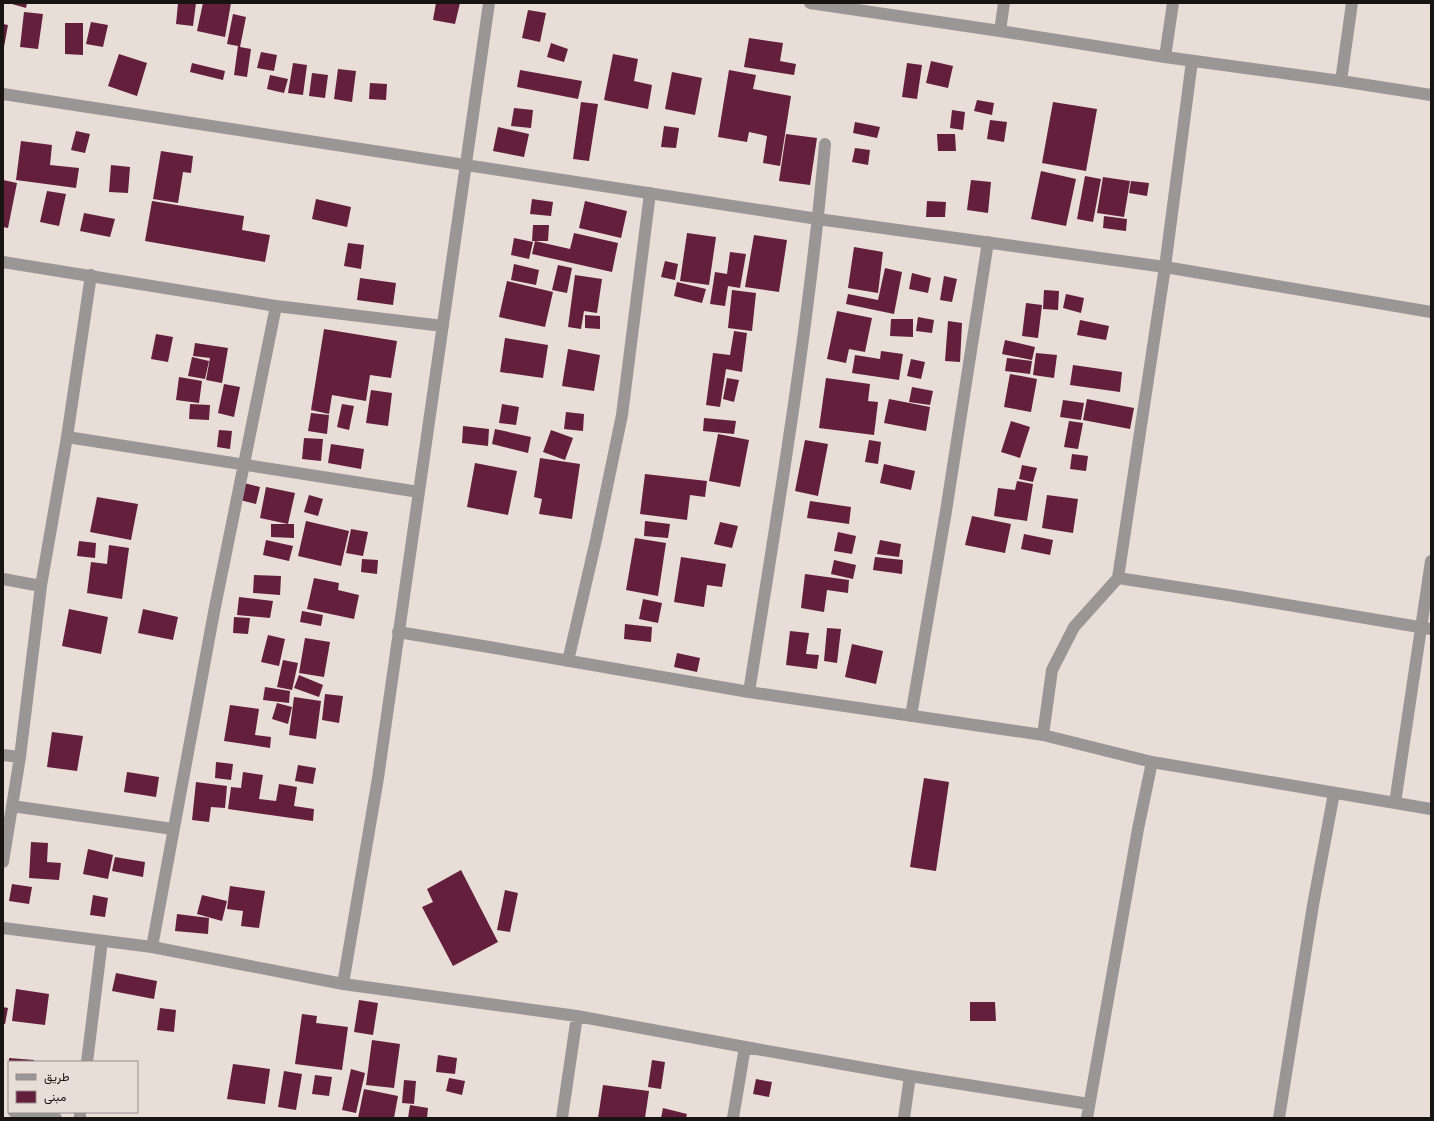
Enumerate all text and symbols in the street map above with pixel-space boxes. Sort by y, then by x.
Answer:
legend [8,1061,138,1113]
text: طريق [44,1069,70,1085]
text: مبنى [44,1089,66,1105]

